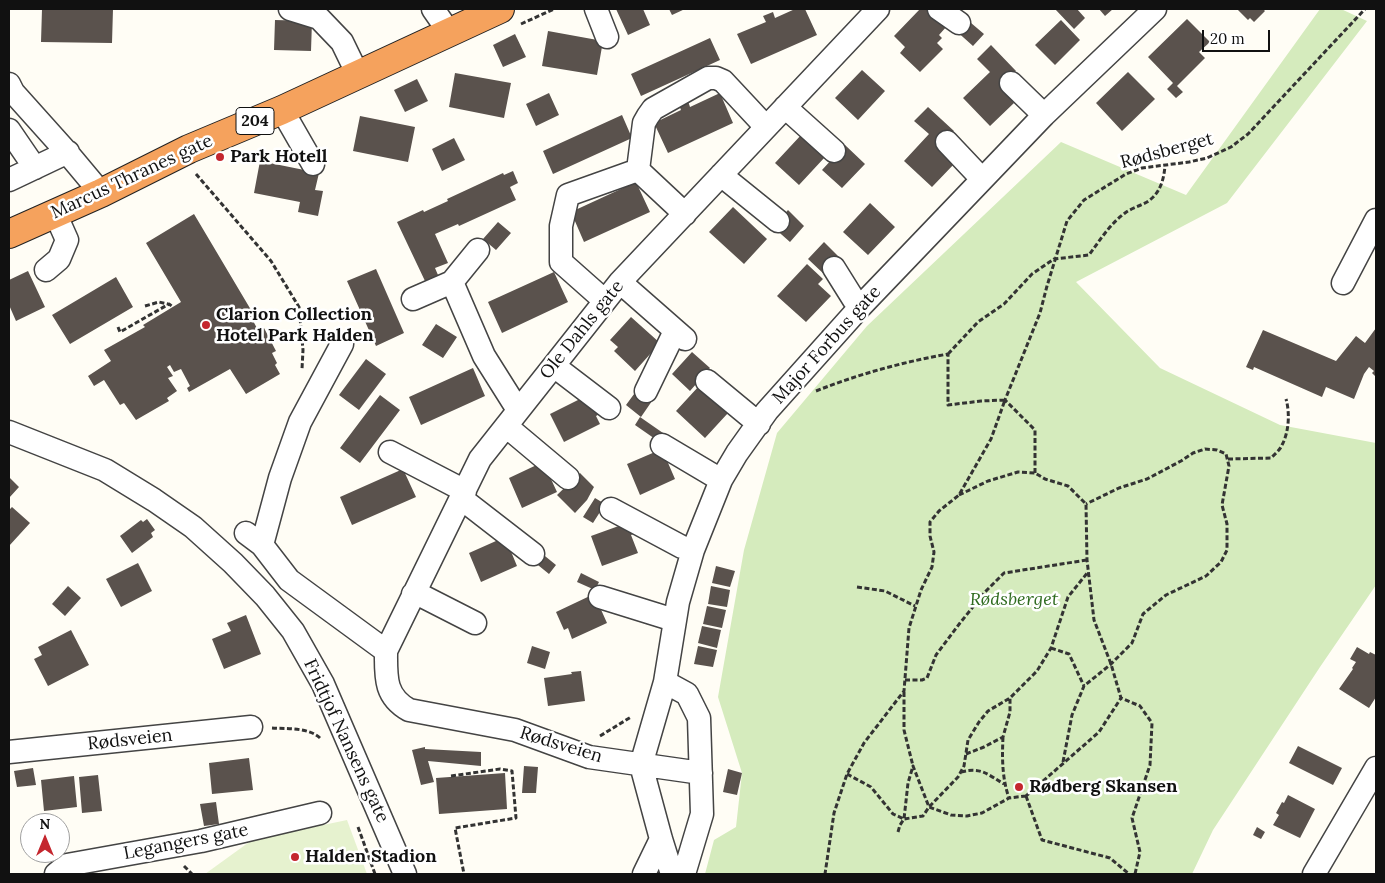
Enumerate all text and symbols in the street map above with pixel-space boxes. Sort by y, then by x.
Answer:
scale bar [1205,20,1272,52]
text: 20 m [1210,29,1245,48]
road number: 204 [236,108,274,134]
street label: Rødsberget [1118,128,1216,174]
street label: Marcus Thranes gate [48,130,216,224]
place label: Park Hotell [230,146,327,168]
marker: Park Hotell [214,151,226,163]
street label: Ole Dahls gate [536,276,628,384]
street label: Major Forbus gate [768,281,886,409]
place label: Clarion Collection Hotel Park Halden [216,304,374,346]
marker: Clarion Collection Hotel Park Halden [200,319,212,331]
park label: Rødsberget [970,589,1058,611]
street label: Fridtjof Nansens gate [299,656,393,826]
street label: Rødsveien [517,722,605,768]
street label: Rødsveien [86,725,174,755]
place label: Rødberg Skansen [1029,776,1177,798]
marker: Rødberg Skansen [1013,781,1025,793]
north arrow [20,813,70,863]
text: N [40,815,50,833]
street label: Legangers gate [122,819,250,865]
place label: Halden Stadion [305,846,437,868]
marker: Halden Stadion [289,851,301,863]

